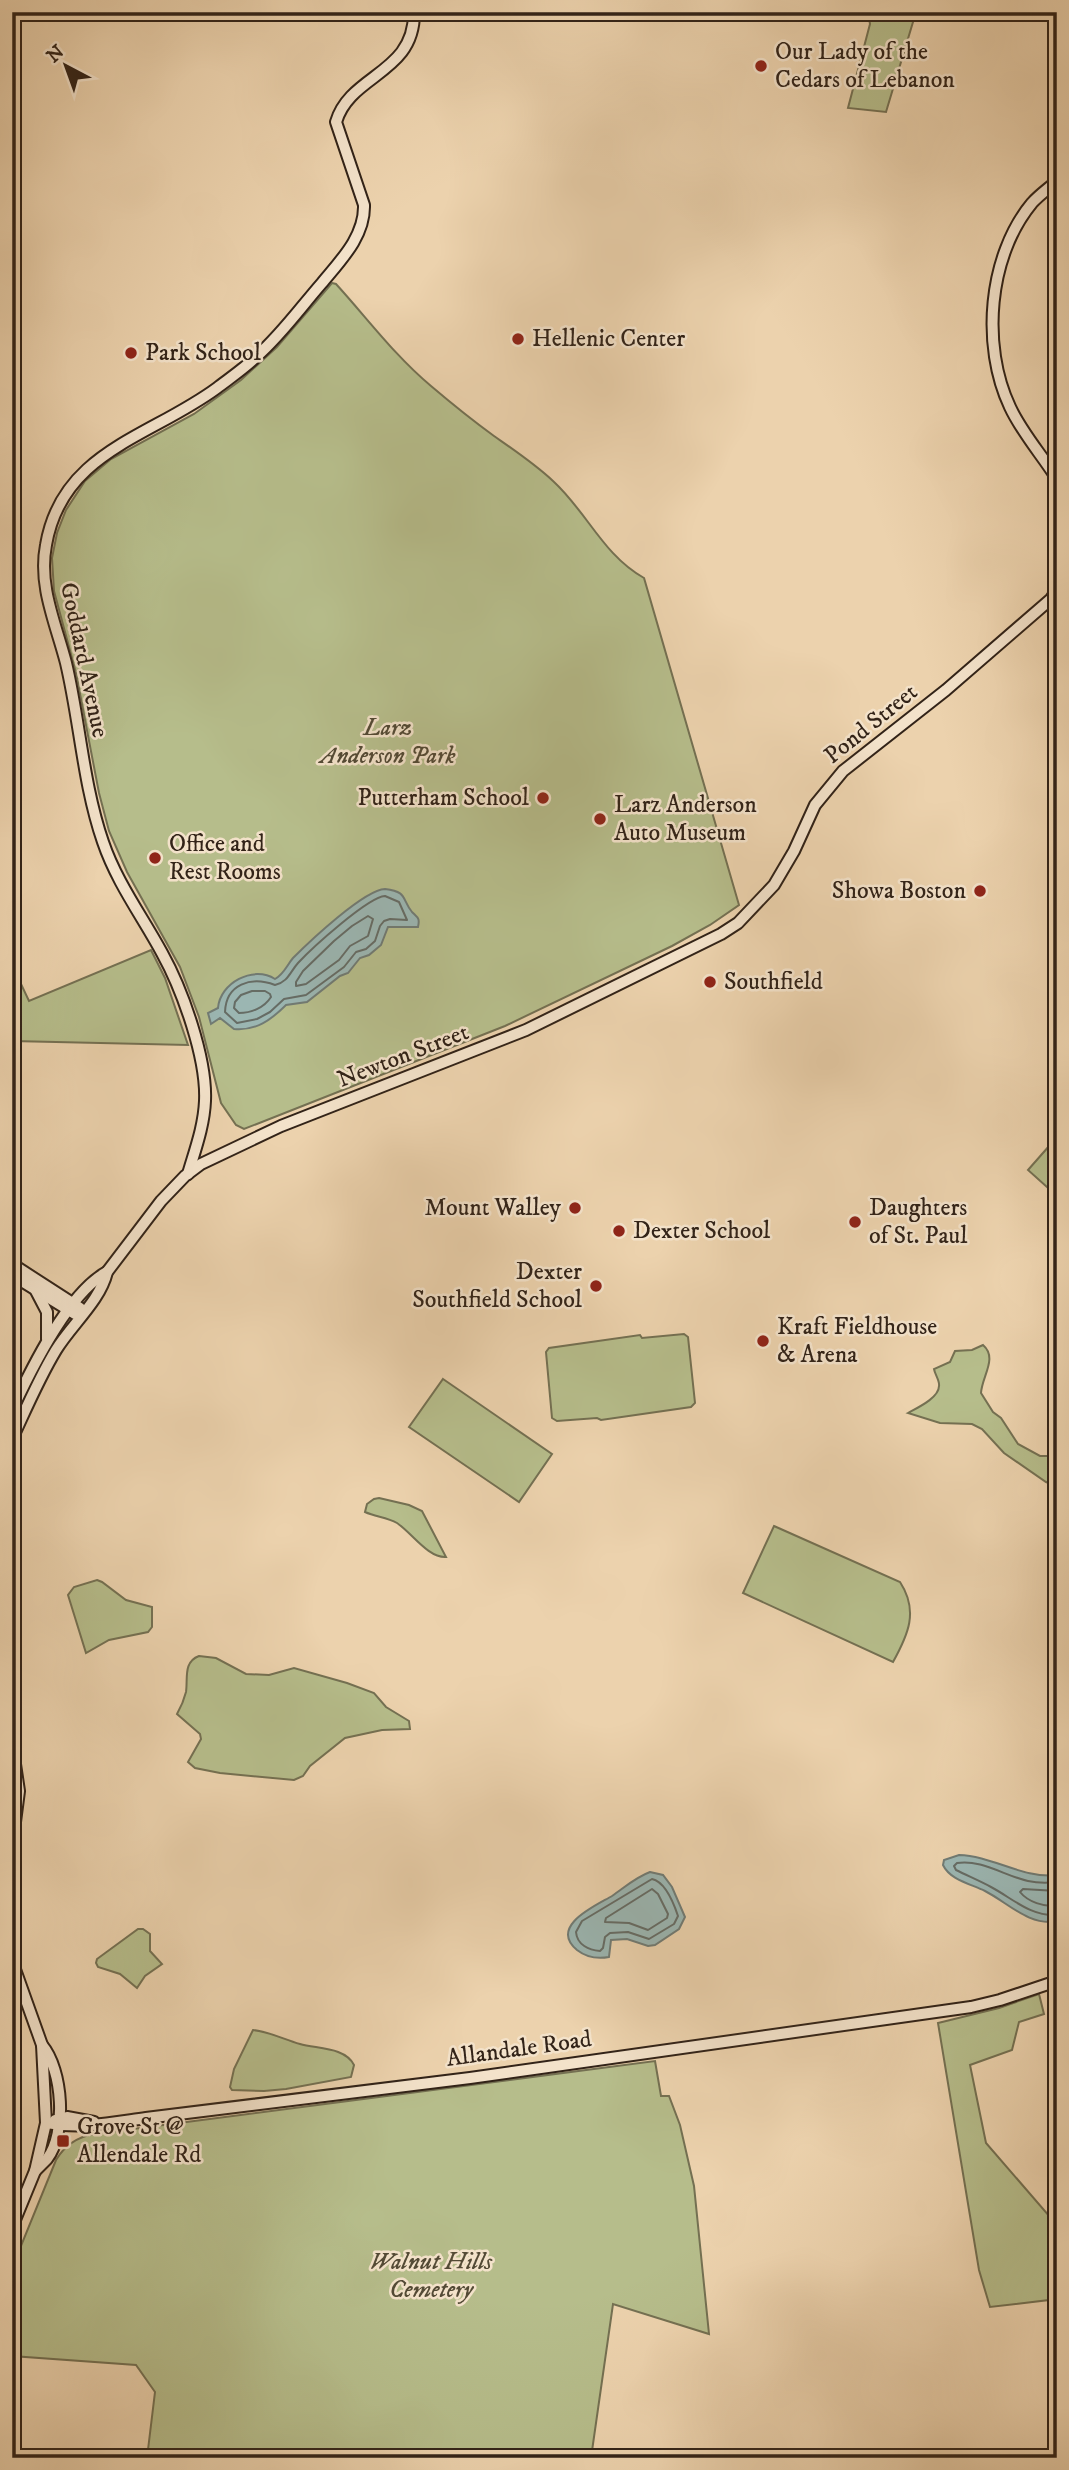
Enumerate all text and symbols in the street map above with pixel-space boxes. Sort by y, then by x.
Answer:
north arrow [32,32,102,102]
place label: Our Lady of the Cedars of Lebanon [775,37,955,95]
text: N [42,40,70,68]
marker: Our Lady of the Cedars of Lebanon [753,58,769,74]
place label: Hellenic Center [532,324,685,354]
marker: Hellenic Center [510,331,526,347]
place label: Park School [145,338,262,368]
marker: Park School [123,345,139,361]
street label: Goddard Avenue [53,580,115,740]
street label: Pond Street [818,677,924,771]
park label: Larz Anderson Park [317,713,456,771]
place label: Putterham School [357,783,530,813]
marker: Putterham School [535,790,551,806]
place label: Larz Anderson Auto Museum [614,790,757,848]
marker: Larz Anderson Auto Museum [592,811,608,827]
place label: Office and Rest Rooms [169,829,281,887]
marker: Office and Rest Rooms [147,850,163,866]
place label: Showa Boston [832,876,966,906]
marker: Showa Boston [972,883,988,899]
place label: Southfield [724,967,823,997]
marker: Southfield [702,974,718,990]
street label: Newton Street [333,1017,473,1095]
place label: Mount Walley [425,1193,562,1223]
place label: Daughters of St. Paul [869,1193,968,1251]
marker: Mount Walley [567,1200,583,1216]
marker: Daughters of St. Paul [847,1214,863,1230]
place label: Dexter School [633,1216,771,1246]
marker: Dexter School [611,1223,627,1239]
place label: Dexter Southfield School [412,1257,583,1315]
marker: Dexter Southfield School [588,1278,604,1294]
place label: Kraft Fieldhouse & Arena [777,1312,937,1370]
marker: Kraft Fieldhouse & Arena [755,1333,771,1349]
street label: Allandale Road [444,2024,594,2074]
place label: Grove St @ Allendale Rd [77,2112,201,2170]
marker: Grove St @ Allendale Rd [55,2133,71,2149]
park label: Walnut Hills Cemetery [370,2247,493,2305]

